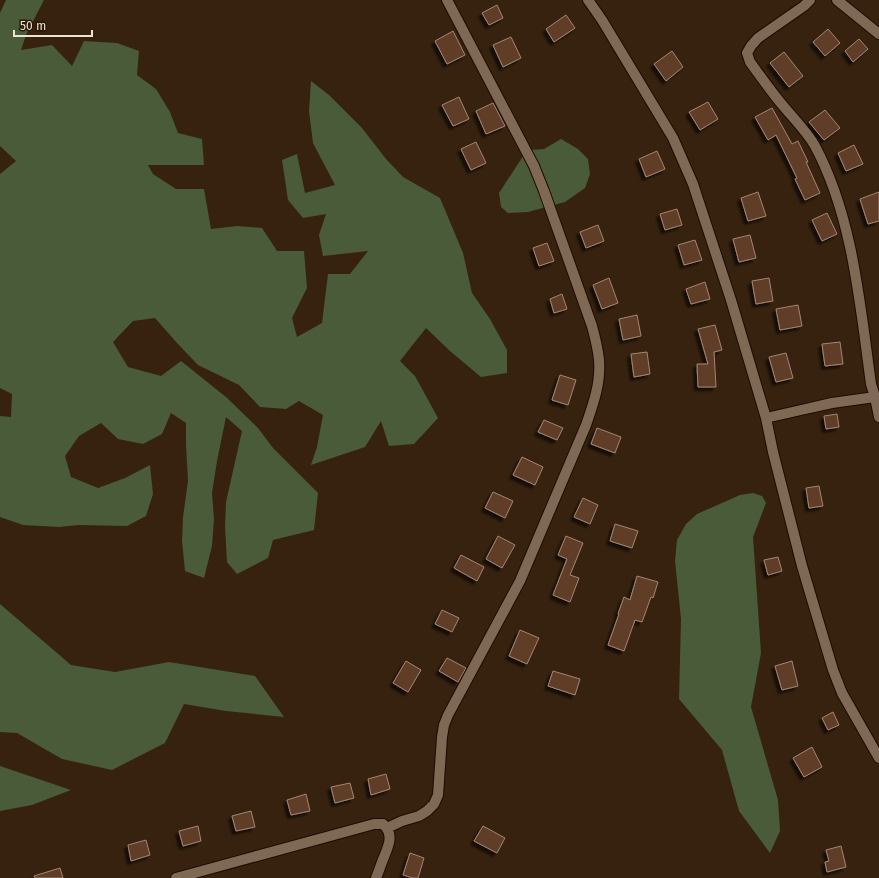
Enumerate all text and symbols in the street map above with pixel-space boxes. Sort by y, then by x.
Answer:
scale bar [14,12,92,38]
text: 50 m [20,19,46,33]

